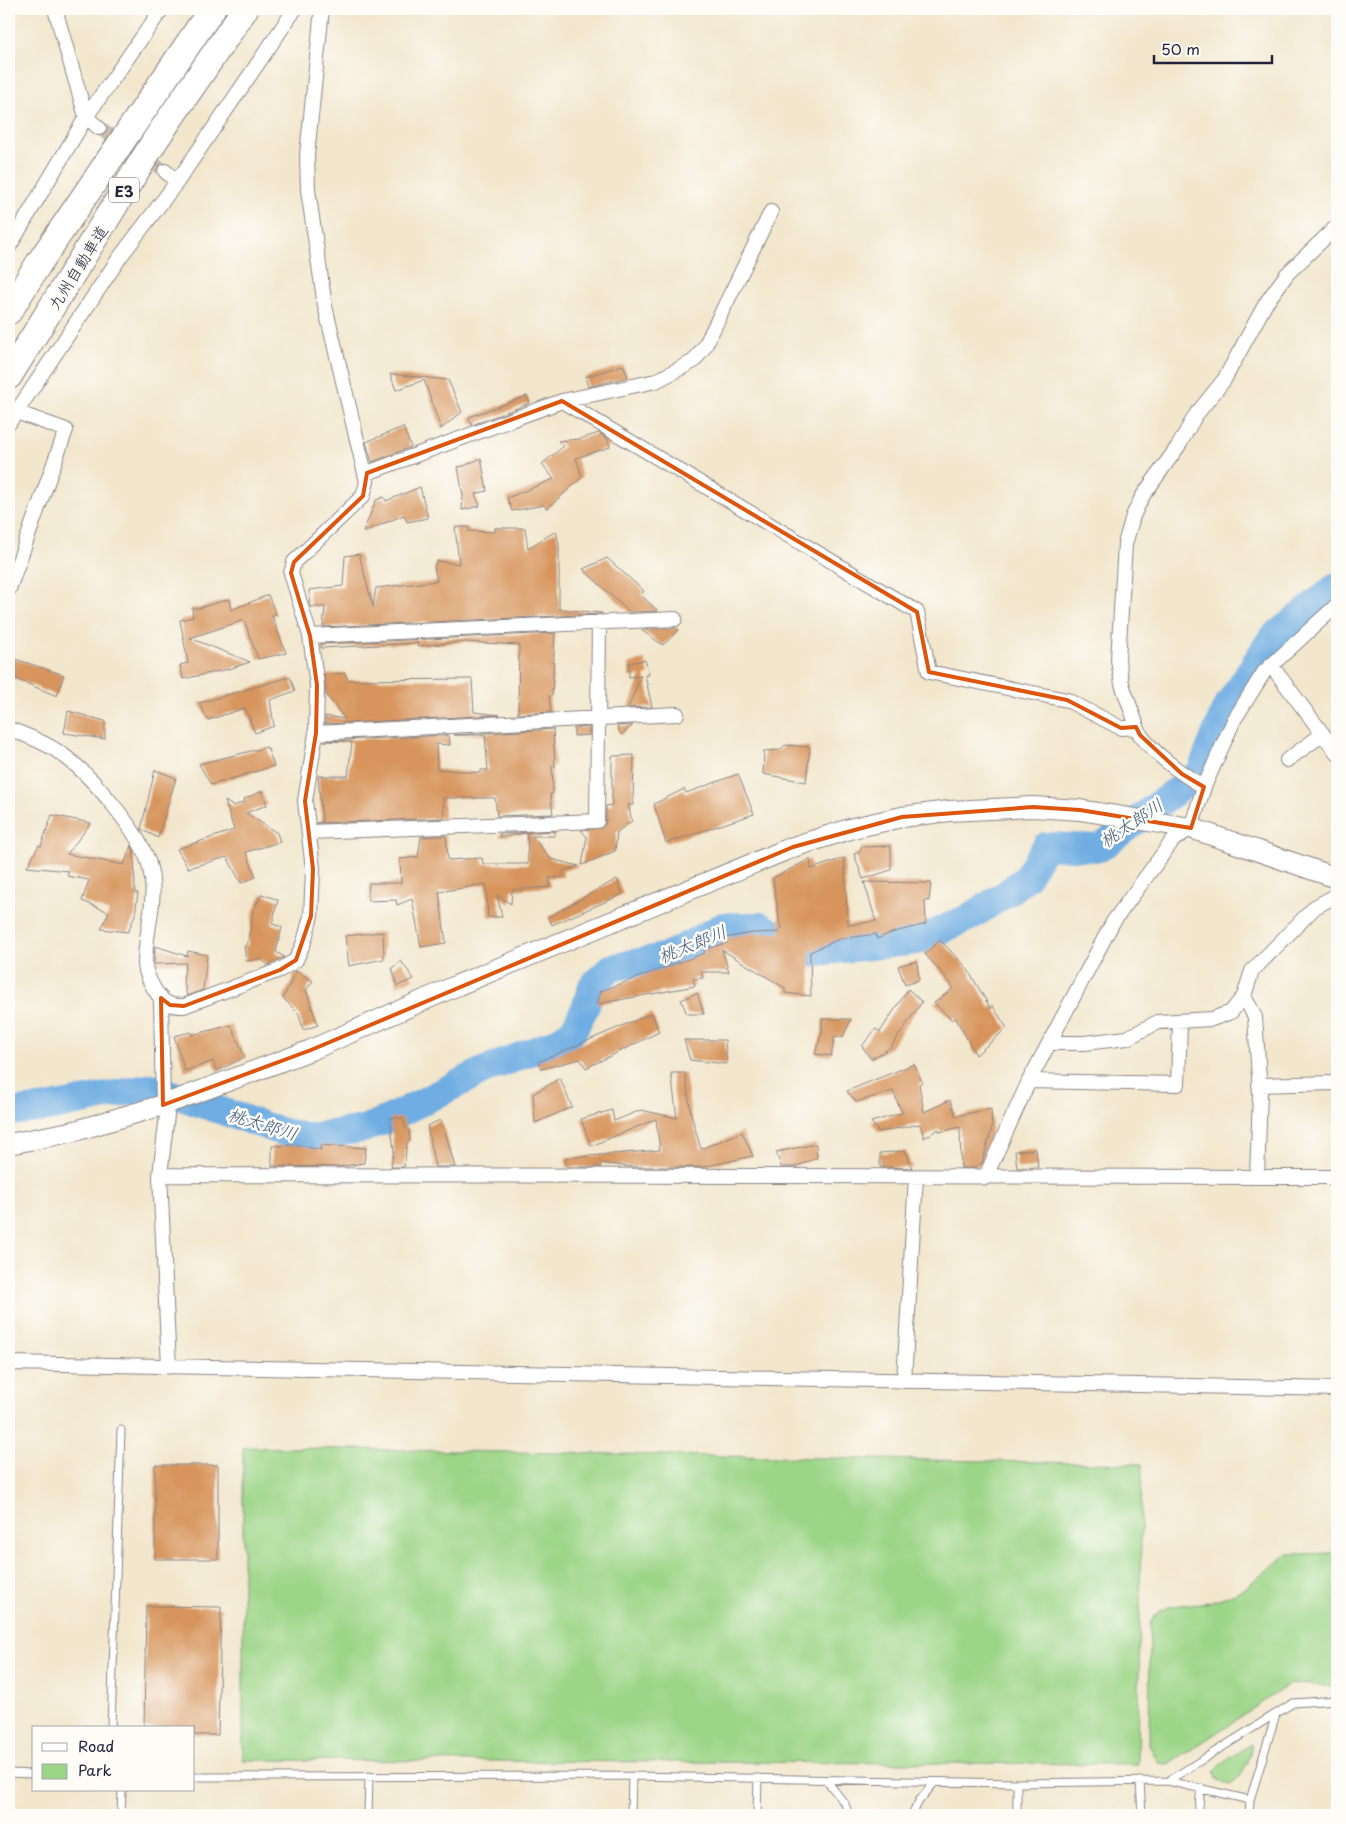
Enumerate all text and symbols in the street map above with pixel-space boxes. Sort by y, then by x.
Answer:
scale bar [1154,32,1271,64]
text: 50 m [1161,37,1200,60]
road number: E3 [109,178,139,202]
street label: 九州自動車道 [41,220,113,314]
water label: 桃太郎川 [1094,791,1168,853]
water label: 桃太郎川 [654,917,730,969]
water label: 桃太郎川 [225,1100,301,1146]
legend [32,1726,195,1792]
text: Road [78,1734,114,1757]
text: Park [78,1758,112,1781]

